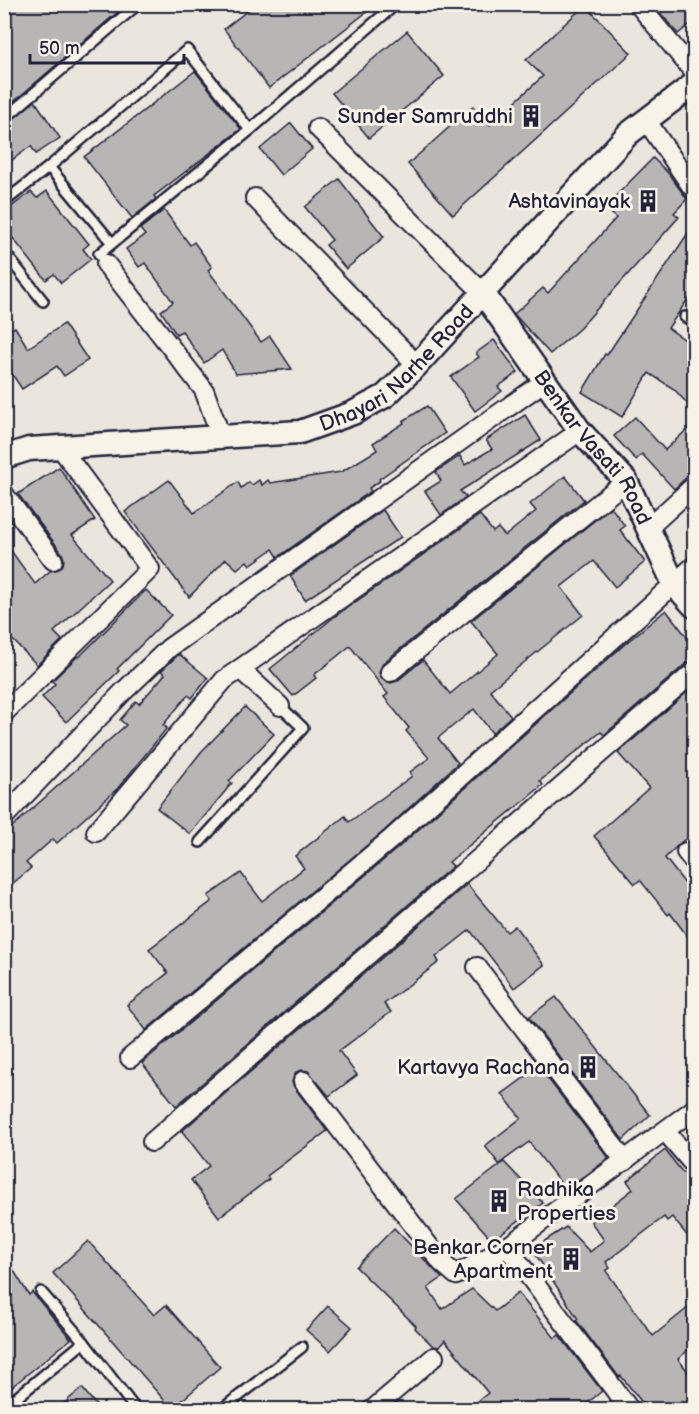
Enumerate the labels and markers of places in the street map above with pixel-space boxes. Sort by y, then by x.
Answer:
building icon: Sunder Samruddhi [518,103,544,129]
place label: Sunder Samruddhi [338,104,513,129]
building icon: Ashtavinayak [635,188,661,214]
place label: Ashtavinayak [508,189,631,214]
building icon: Kartavya Rachana [575,1054,601,1080]
place label: Kartavya Rachana [397,1055,570,1080]
place label: Radhika Properties [517,1177,616,1226]
building icon: Radhika Properties [486,1188,512,1214]
place label: Benkar Corner Apartment [413,1235,554,1284]
building icon: Benkar Corner Apartment [558,1246,584,1272]

